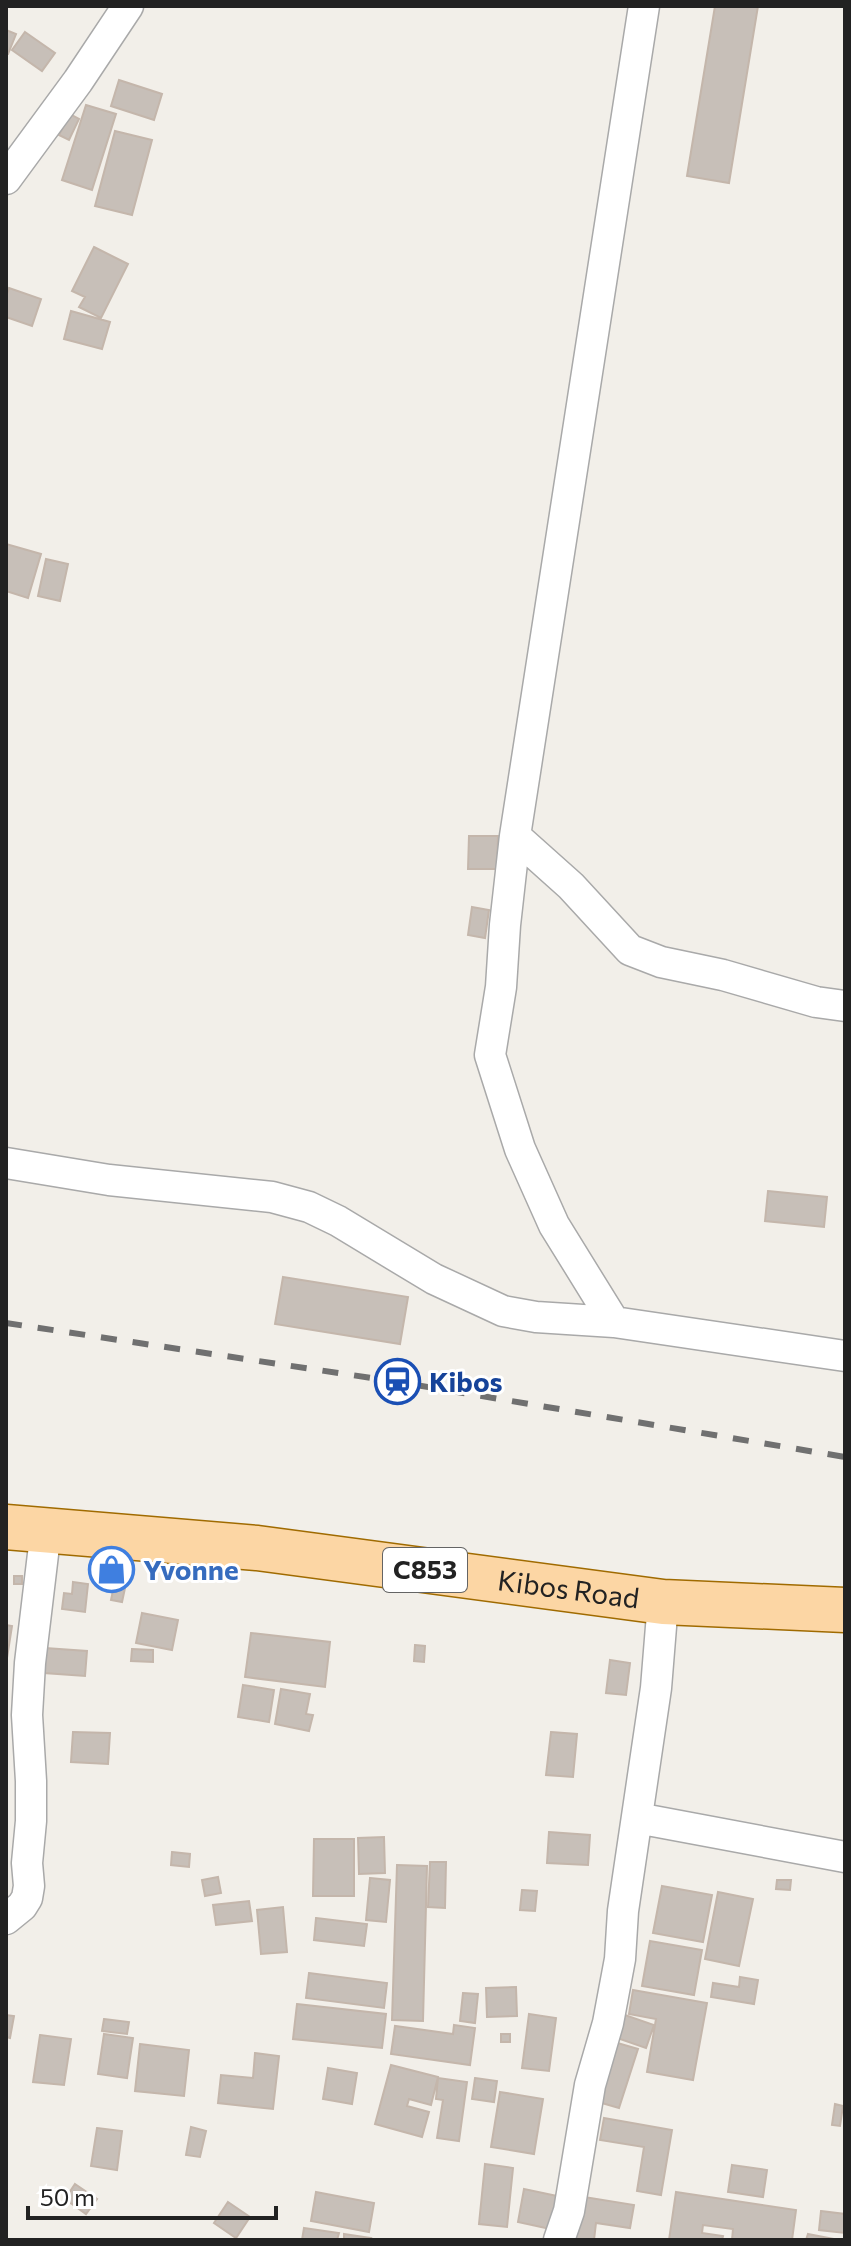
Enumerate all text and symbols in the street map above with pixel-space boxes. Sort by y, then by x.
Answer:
station icon: Kibos [374,1358,422,1406]
place label: Kibos [429,1364,502,1398]
shop icon: Yvonne [88,1546,136,1594]
road number: C853 [383,1548,467,1592]
place label: Yvonne [143,1552,239,1586]
street label: Kibos Road [496,1562,641,1615]
scale bar [28,2170,276,2220]
text: 50 m [40,2182,95,2211]

